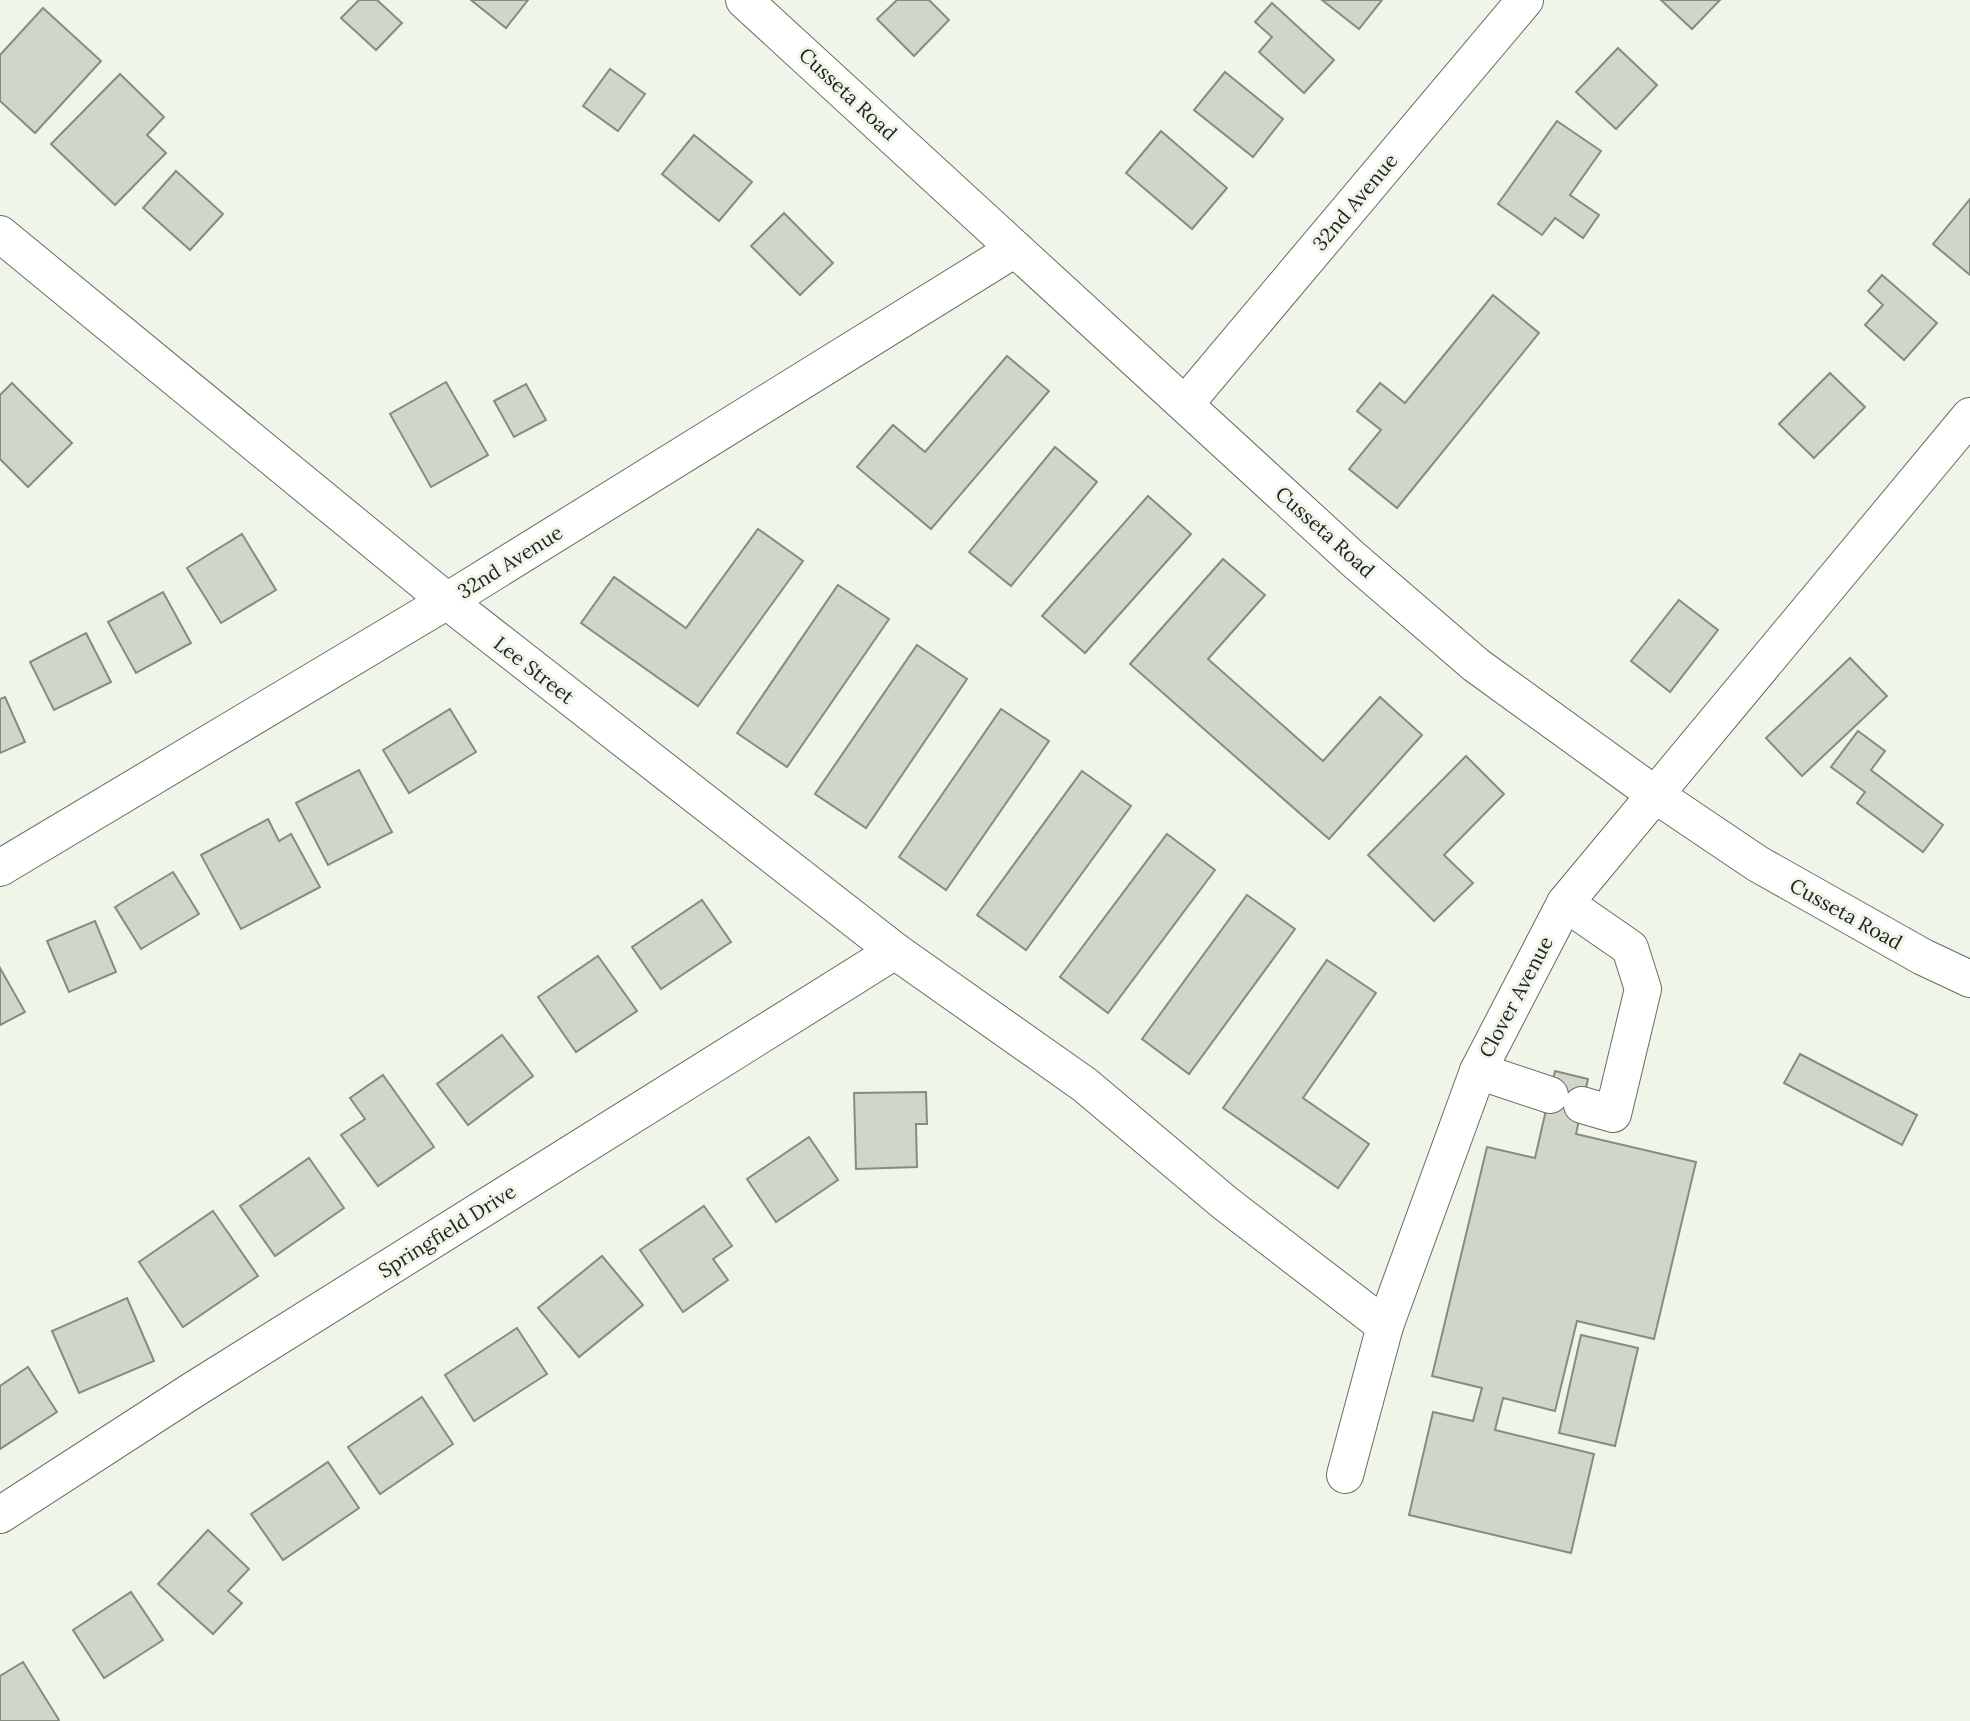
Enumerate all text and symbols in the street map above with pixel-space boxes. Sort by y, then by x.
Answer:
street label: Cusseta Road [794,42,903,145]
street label: 32nd Avenue [1307,148,1403,255]
street label: Cusseta Road [1271,481,1380,583]
street label: 32nd Avenue [453,519,567,604]
street label: Lee Street [489,630,580,709]
street label: Cusseta Road [1786,872,1907,955]
street label: Clover Avenue [1473,932,1558,1062]
street label: Springfield Drive [373,1178,520,1283]

